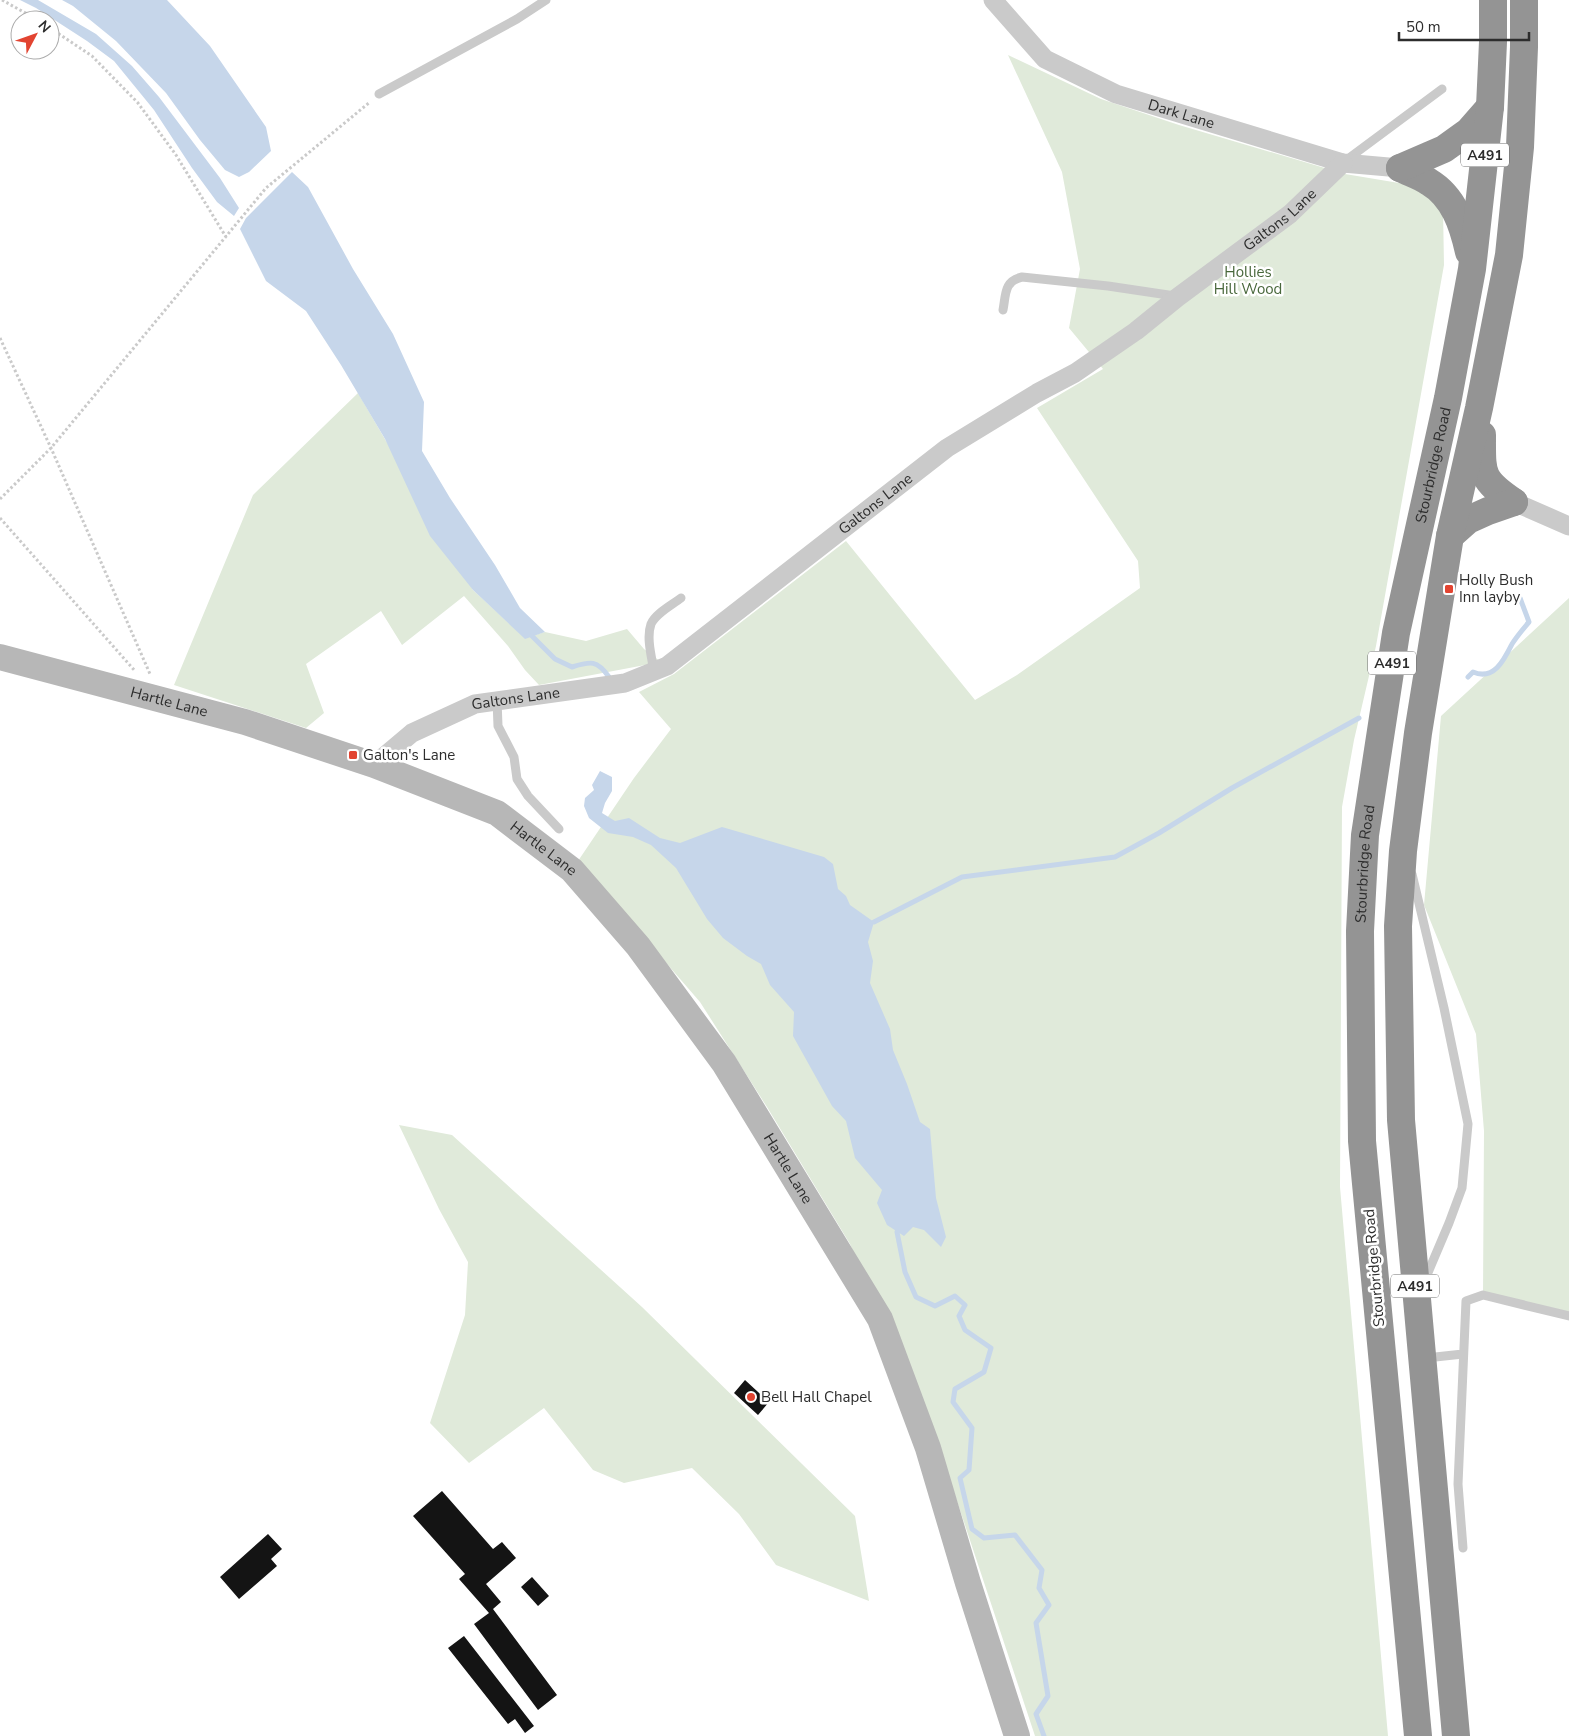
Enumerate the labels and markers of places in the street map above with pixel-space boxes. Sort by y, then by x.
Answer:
place label: Holly Bush Inn layby [1459,570,1533,607]
marker: Holly Bush Inn layby [1443,583,1455,595]
place label: Galton's Lane [363,745,455,765]
marker: Galton's Lane [347,749,359,761]
place label: Bell Hall Chapel [761,1387,872,1407]
marker: Bell Hall Chapel [745,1391,757,1403]

